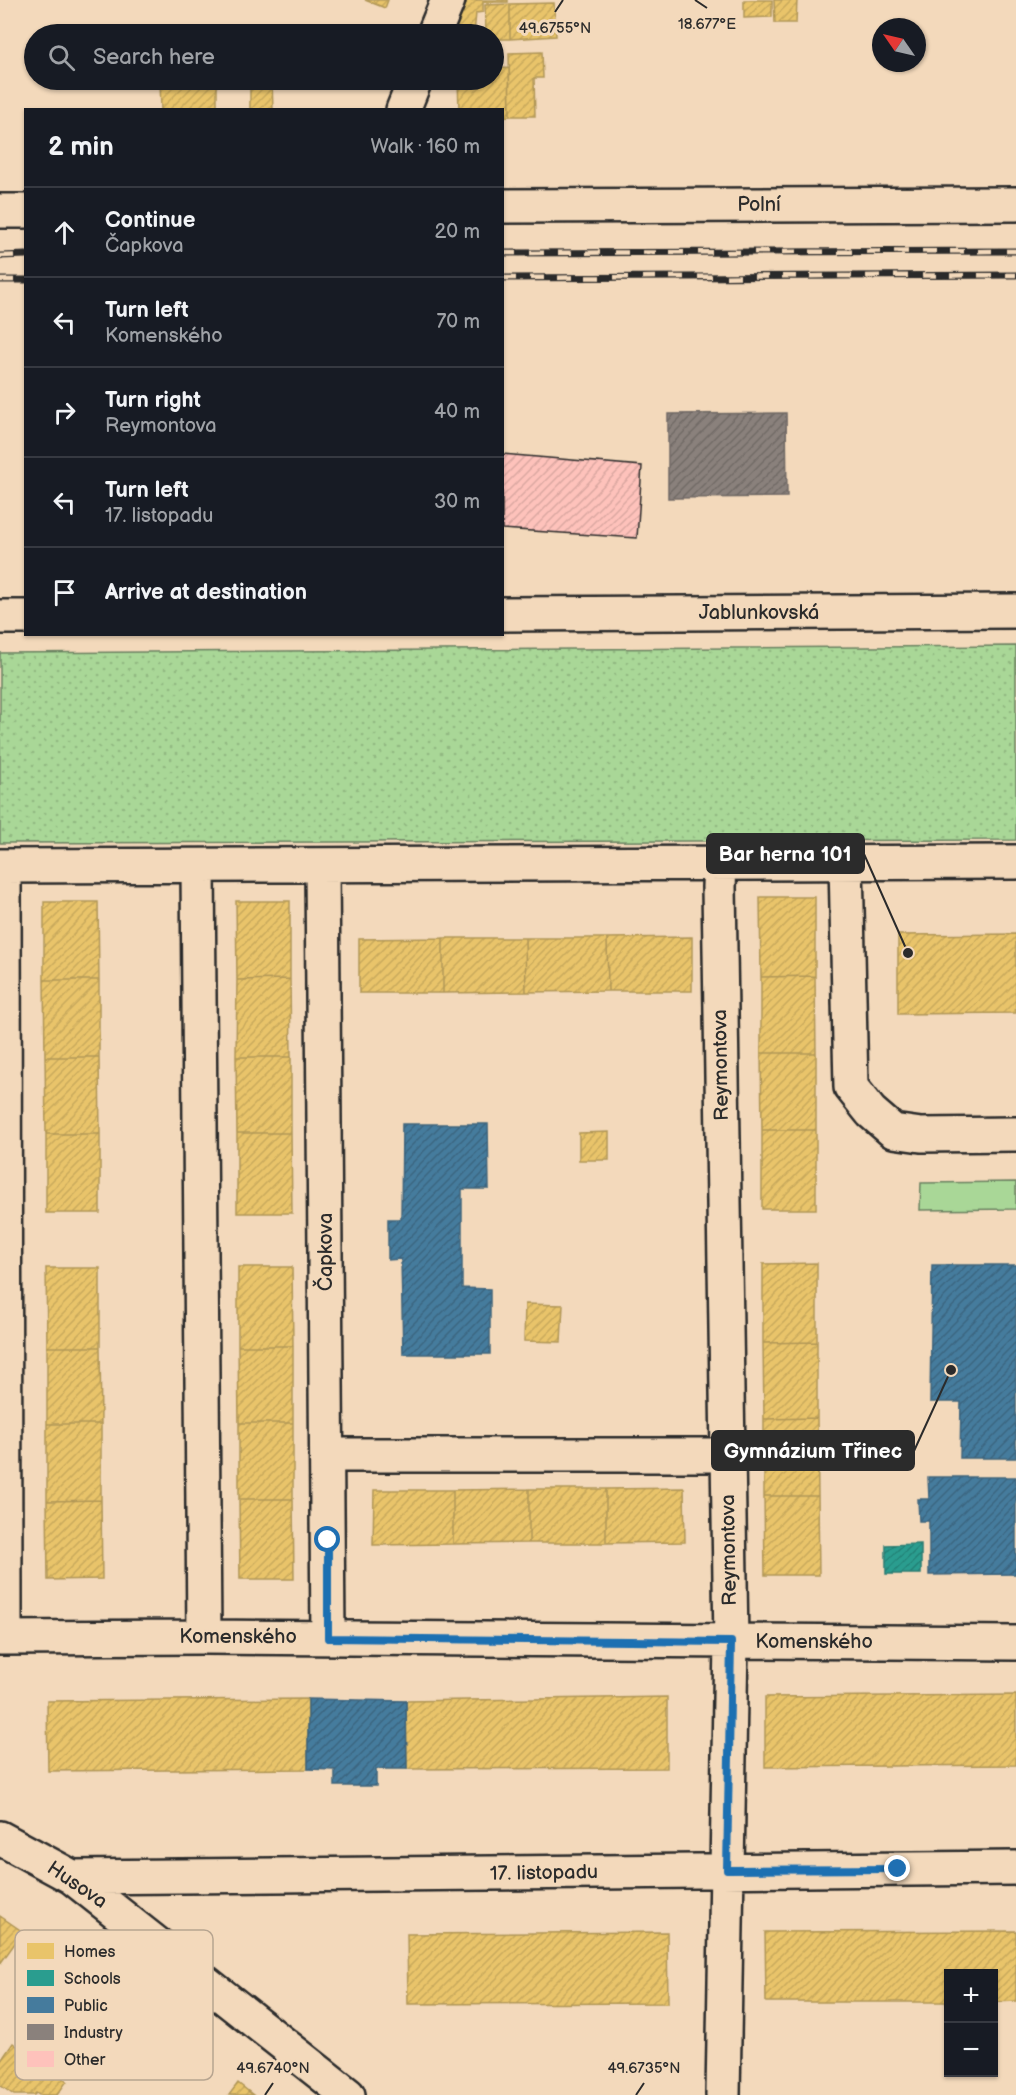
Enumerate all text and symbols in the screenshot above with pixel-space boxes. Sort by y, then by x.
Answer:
text: 18.677°E [678,15,736,34]
north arrow [872,18,926,72]
text: 49.6755°N [519,19,591,38]
search box [24,24,504,90]
icon: search [45,41,78,74]
text: Search here [93,44,215,71]
text: 2 min [48,132,114,163]
text: Walk · 160 m [371,135,480,159]
street label: Polní [737,193,781,217]
text: Continue [105,207,195,234]
icon: ahead [48,216,81,249]
text: 20 m [435,220,480,244]
text: Čapkova [105,234,184,258]
text: Turn left [105,297,189,324]
icon: left [48,306,81,339]
text: 70 m [436,310,480,334]
text: Komenského [105,324,223,348]
text: Turn right [105,387,201,414]
icon: right [48,396,81,429]
text: 40 m [434,400,480,424]
text: Reymontova [105,414,217,438]
text: Turn left [105,477,189,504]
icon: left [48,486,81,519]
text: 30 m [434,490,480,514]
text: 17. listopadu [105,504,213,528]
icon: arrive [48,576,81,609]
text: Arrive at destination [105,579,307,606]
street label: Jablunkovská [699,601,819,625]
callout: Bar herna 101 [707,834,864,873]
text: Bar herna 101 [718,842,852,867]
street label: Reymontova [708,1009,734,1121]
street label: Čapkova [312,1213,338,1291]
callout: Gymnázium Třinec [712,1431,914,1470]
text: Gymnázium Třinec [724,1439,902,1464]
street label: Reymontova [716,1494,742,1606]
route start [314,1526,340,1552]
street label: Komenského [179,1625,297,1649]
street label: Komenského [755,1630,873,1654]
route end [884,1855,910,1881]
street label: Husova [42,1856,112,1914]
street label: 17. listopadu [490,1860,598,1886]
legend [15,1930,213,2080]
text: Homes [64,1943,116,1962]
map controls [944,1969,998,2077]
button: + [944,1969,998,2023]
text: Schools [64,1970,121,1989]
text: Public [64,1997,108,2016]
button: − [944,2023,998,2077]
text: Industry [64,2024,123,2043]
text: Other [64,2051,105,2070]
text: 49.6740°N [236,2059,310,2078]
text: 49.6735°N [607,2059,681,2078]

